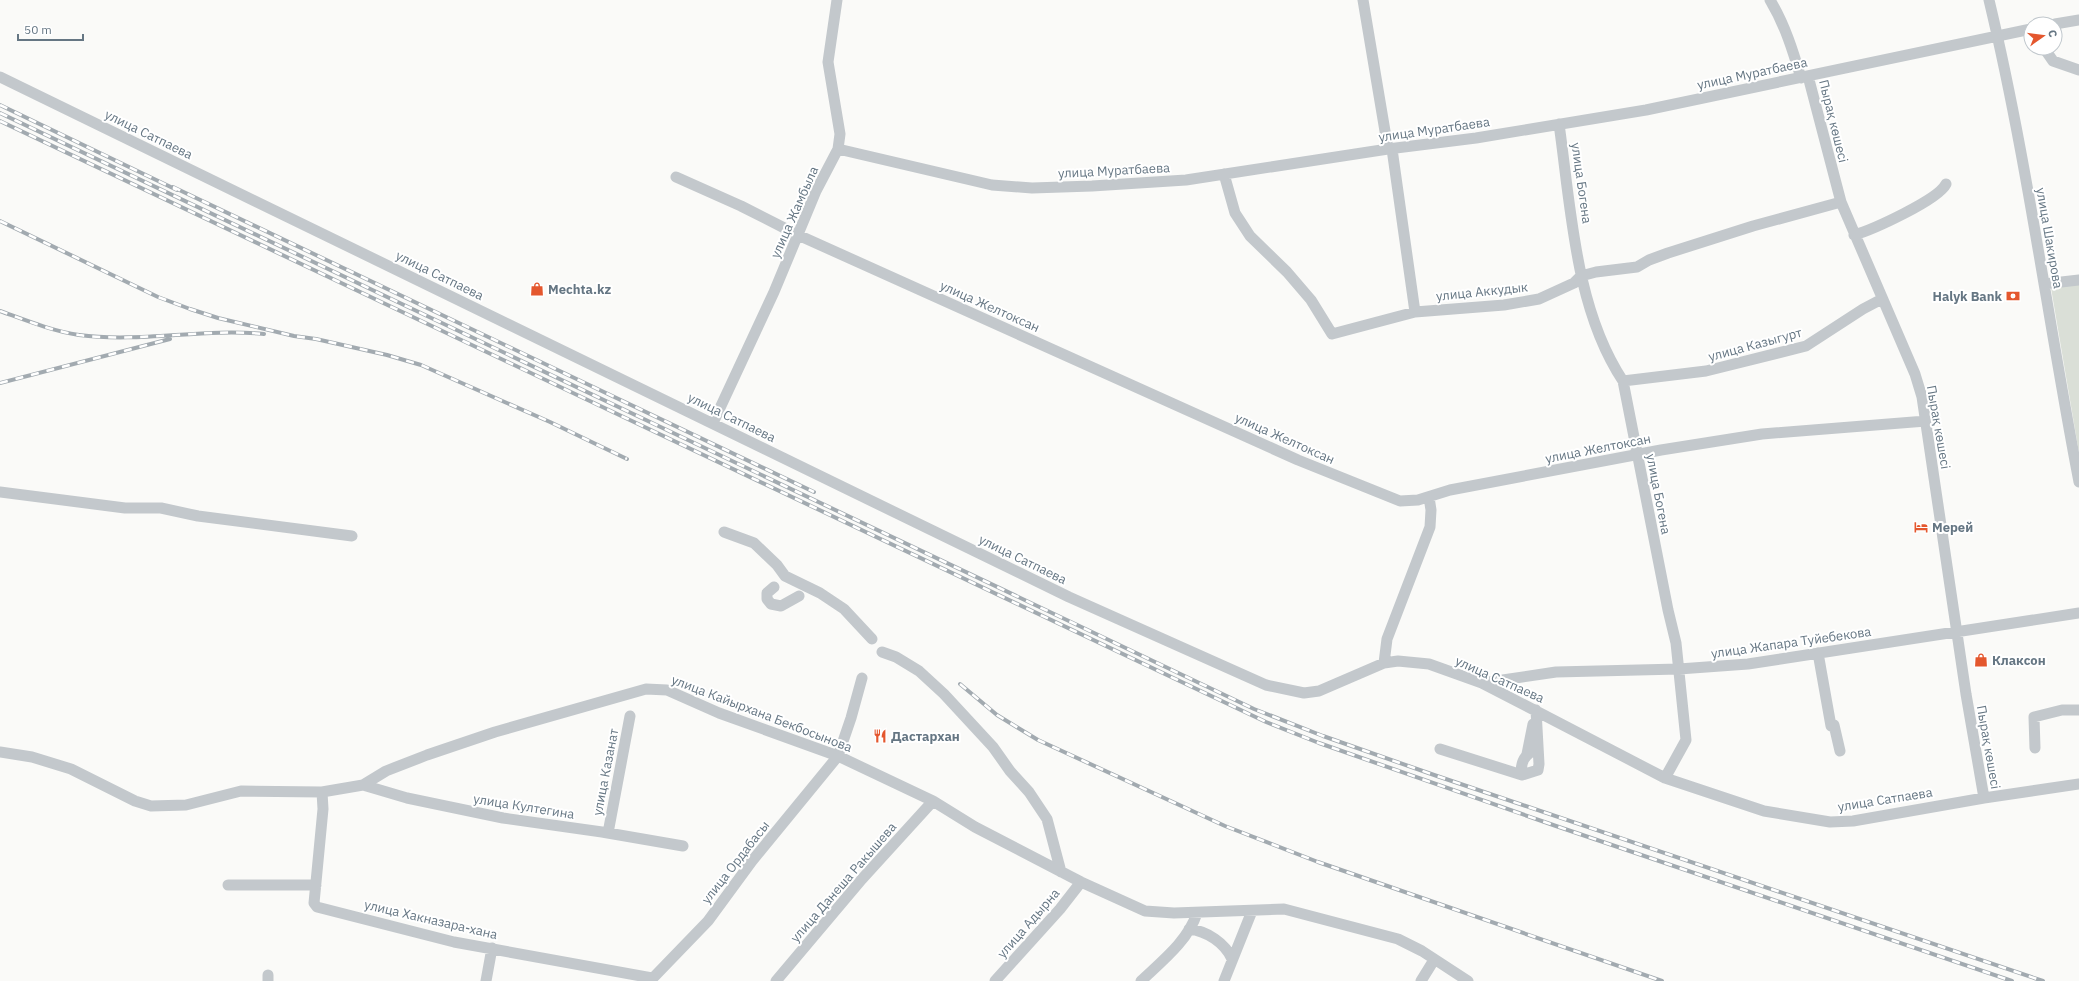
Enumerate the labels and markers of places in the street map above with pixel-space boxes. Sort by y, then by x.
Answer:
shop icon: Mechta.kz [529,281,545,297]
place label: Mechta.kz [548,281,611,298]
place label: Halyk Bank [1933,288,2002,305]
bank icon: Halyk Bank [2005,288,2021,304]
hotel icon: Мерей [1913,519,1929,535]
place label: Мерей [1932,519,1973,536]
shop icon: Клаксон [1973,652,1989,668]
place label: Клаксон [1992,652,2046,669]
restaurant icon: Дастархан [872,728,888,744]
place label: Дастархан [891,728,960,745]

